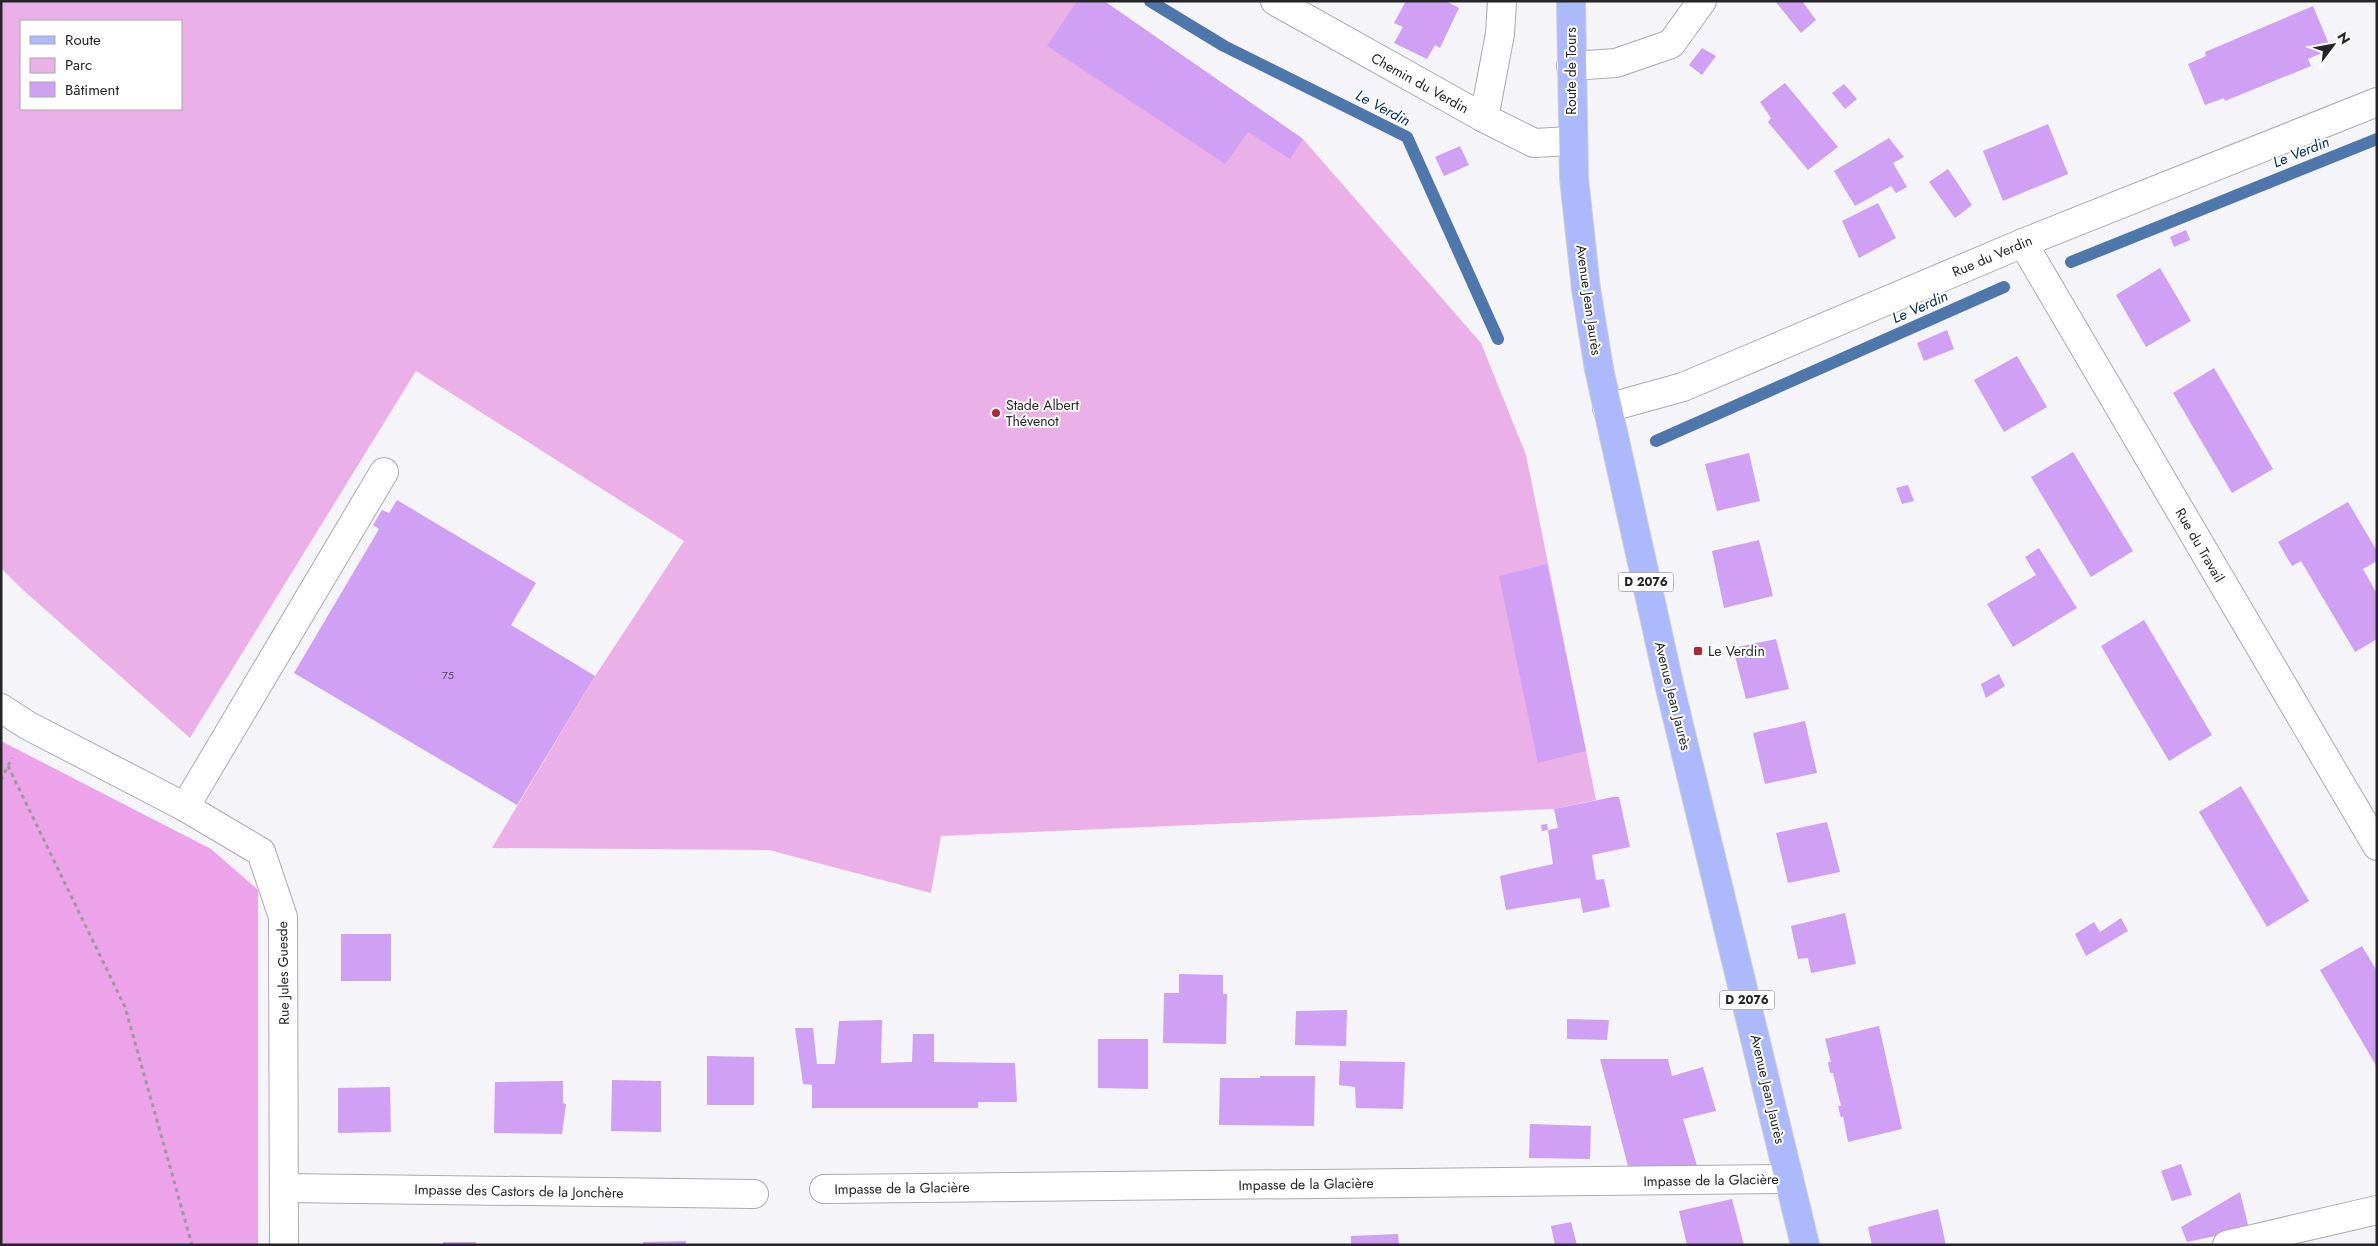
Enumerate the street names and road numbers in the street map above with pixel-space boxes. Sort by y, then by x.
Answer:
street label: Route de Tours [1561,27,1581,115]
street label: Chemin du Verdin [1368,48,1472,118]
street label: Rue du Verdin [1949,230,2035,282]
street label: Avenue Jean Jaurès [1571,243,1607,357]
street label: Rue du Travail [2171,504,2229,586]
road number: D 2076 [1618,572,1674,592]
street label: Avenue Jean Jaurès [1650,639,1696,753]
street label: Rue Jules Guesde [272,921,294,1025]
road number: D 2076 [1720,990,1774,1010]
street label: Avenue Jean Jaurès [1746,1032,1790,1146]
street label: Impasse de la Glacière [1643,1169,1779,1191]
street label: Impasse de la Glacière [1238,1173,1374,1195]
street label: Impasse de la Glacière [834,1177,970,1199]
street label: Impasse des Castors de la Jonchère [414,1179,624,1203]

